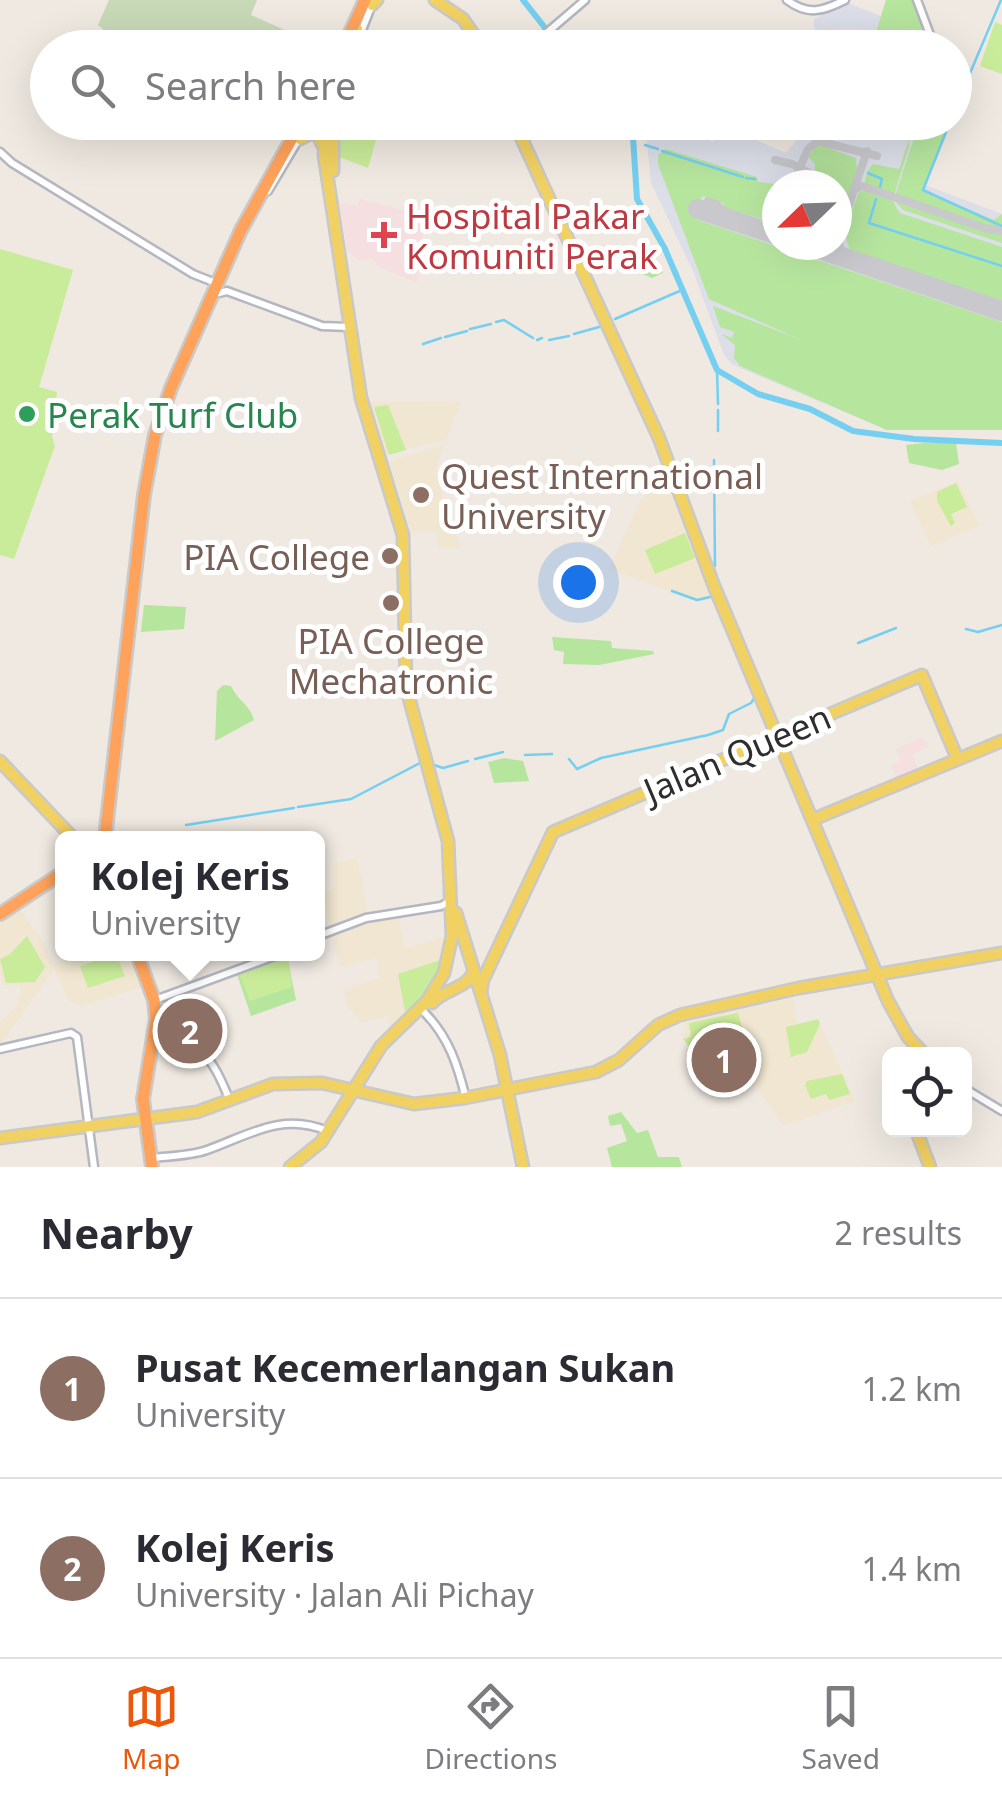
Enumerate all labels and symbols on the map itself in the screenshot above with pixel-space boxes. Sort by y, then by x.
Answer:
north arrow [762,170,852,260]
place label: Hospital Pakar Komuniti Perak [406,192,658,279]
marker: Hospital Pakar Komuniti Perak [371,222,397,248]
place label: Perak Turf Club [47,391,298,438]
marker: Perak Turf Club [16,403,38,425]
place label: Quest International University [441,452,763,539]
marker: Quest International University [410,484,432,506]
place label: PIA College [183,533,370,580]
marker: PIA College [379,545,401,567]
your location [553,557,604,608]
marker: PIA College Mechatronic [380,592,402,614]
place label: PIA College Mechatronic [289,617,493,704]
street label: Jalan Queen [634,693,838,815]
pin: 2 [158,994,222,1068]
pin: 1 [692,1022,756,1098]

